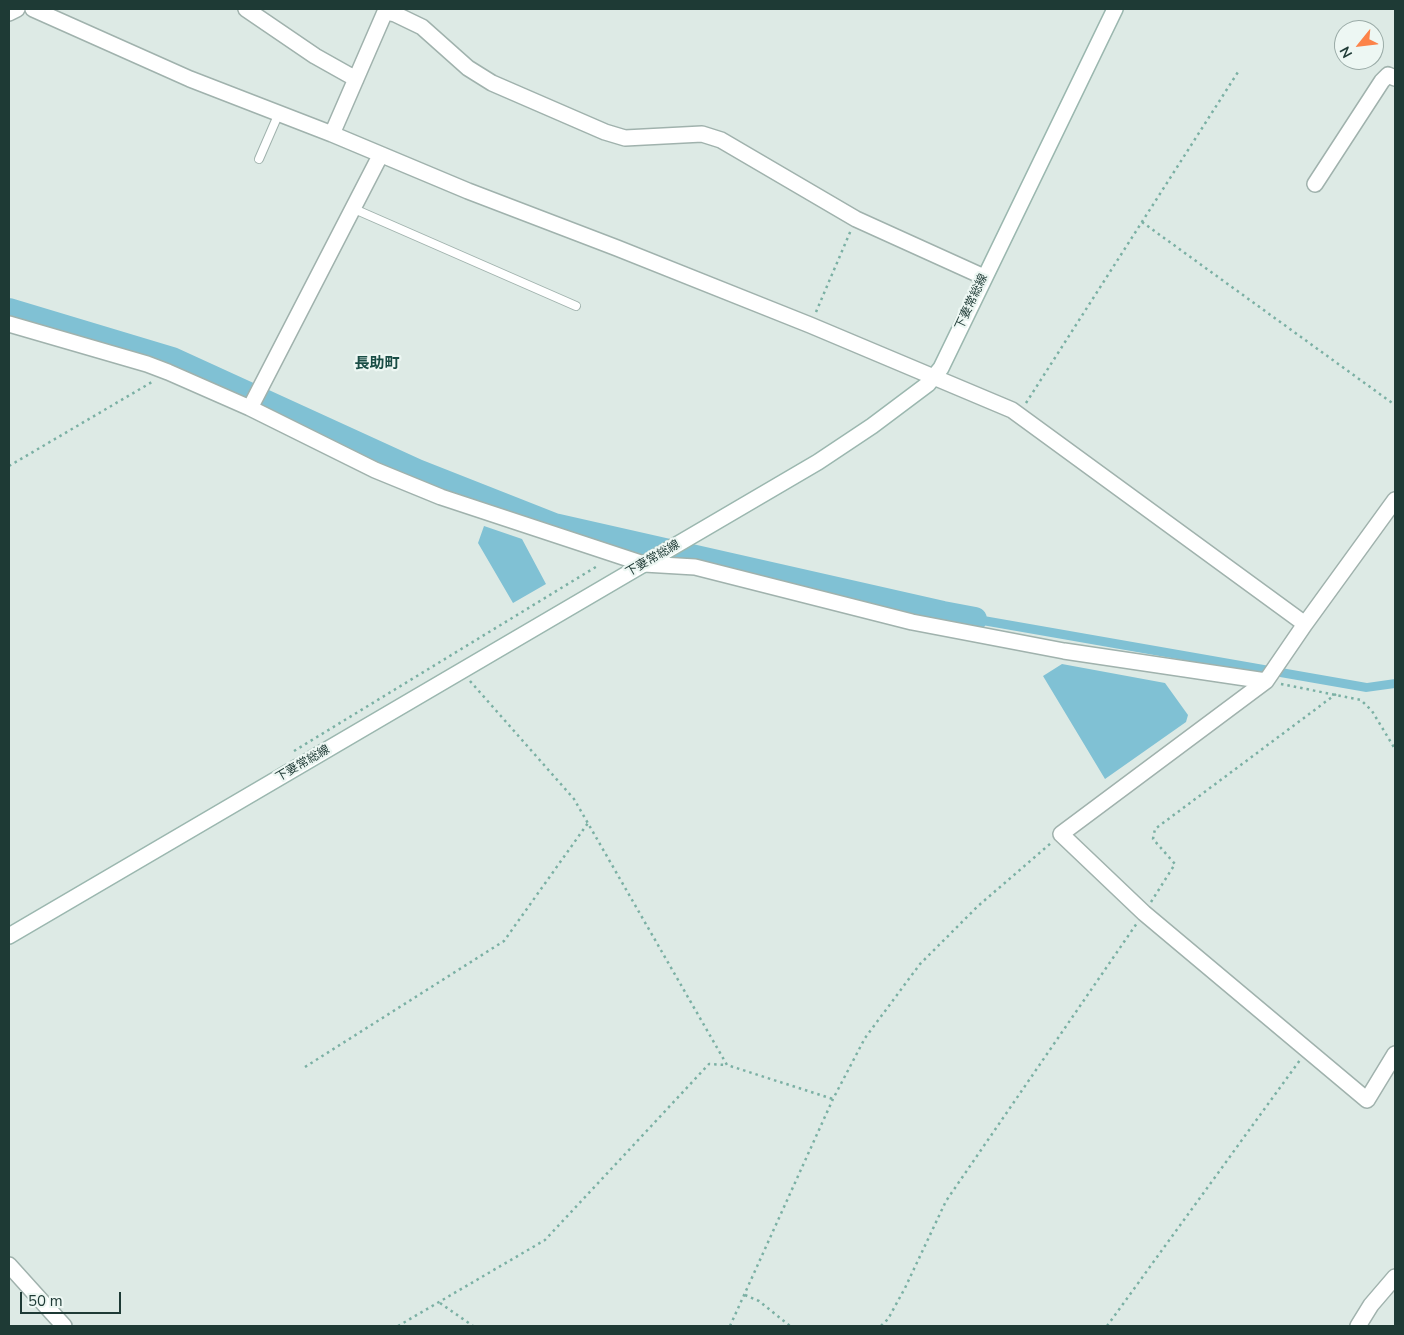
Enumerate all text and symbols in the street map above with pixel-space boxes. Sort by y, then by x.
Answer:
north arrow [1334,20,1384,70]
text: N [1335,43,1357,61]
street label: 下妻常総線 [953,272,991,332]
district label: 長助町 [355,355,399,373]
street label: 下妻常総線 [623,538,683,580]
street label: 下妻常総線 [273,743,333,785]
scale bar [22,1282,124,1314]
text: 50 m [28,1291,63,1311]

